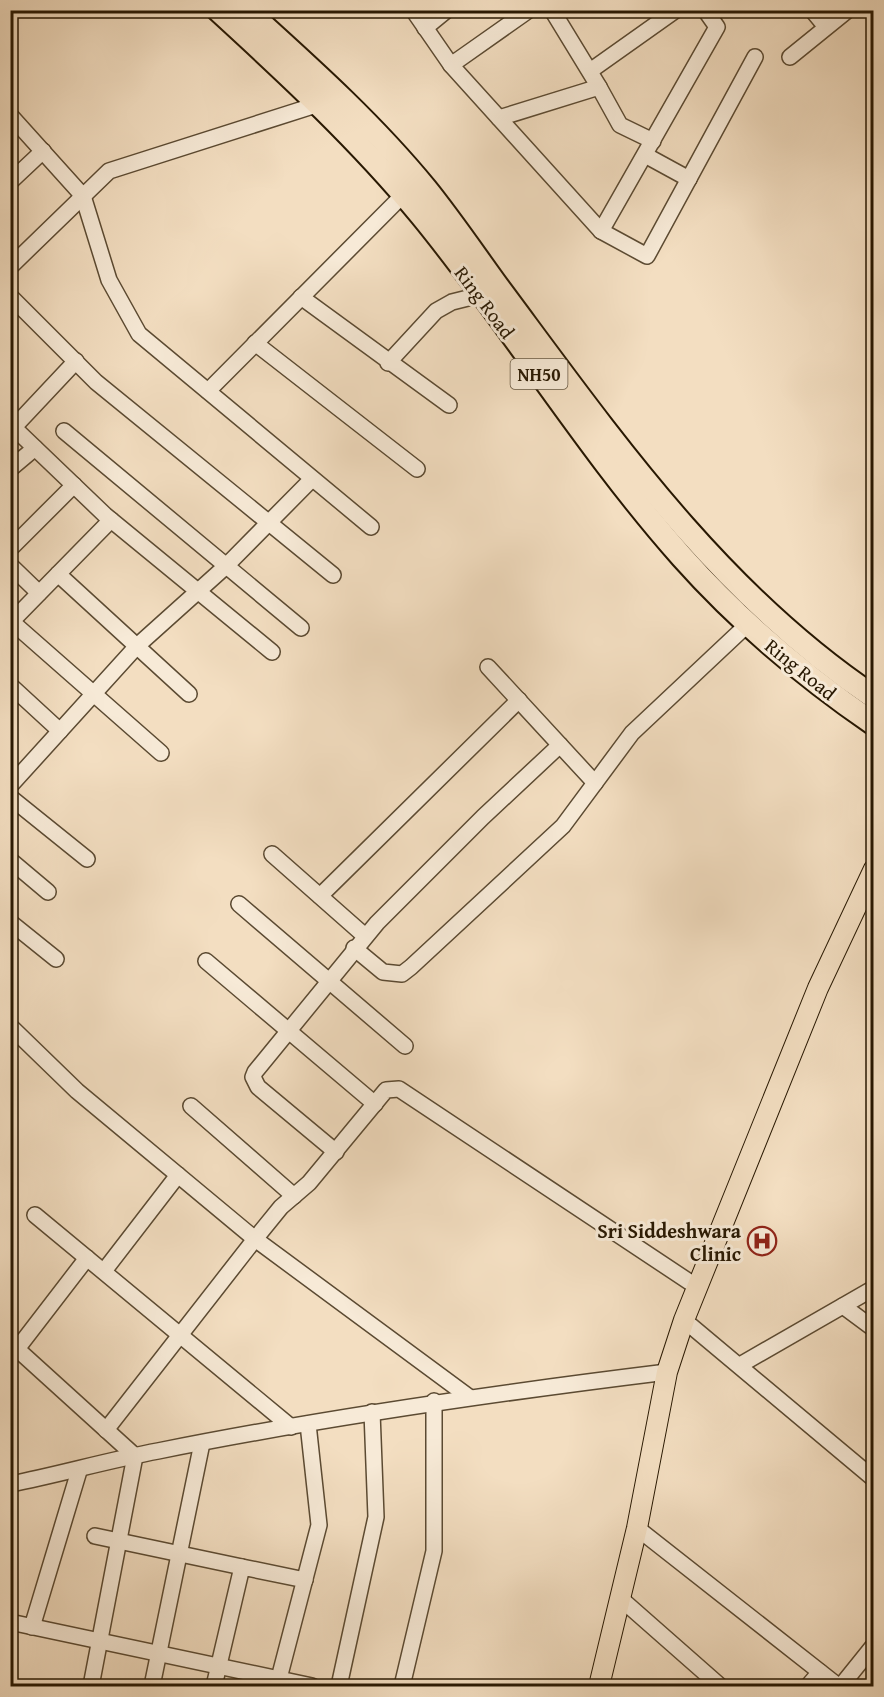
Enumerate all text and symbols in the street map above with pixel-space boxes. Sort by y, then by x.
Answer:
street label: Ring Road [448,260,522,345]
road number: NH50 [510,359,568,389]
street label: Ring Road [759,631,843,707]
place label: Sri Siddeshwara Clinic [597,1216,742,1268]
hospital icon: Sri Siddeshwara Clinic [746,1225,778,1257]

